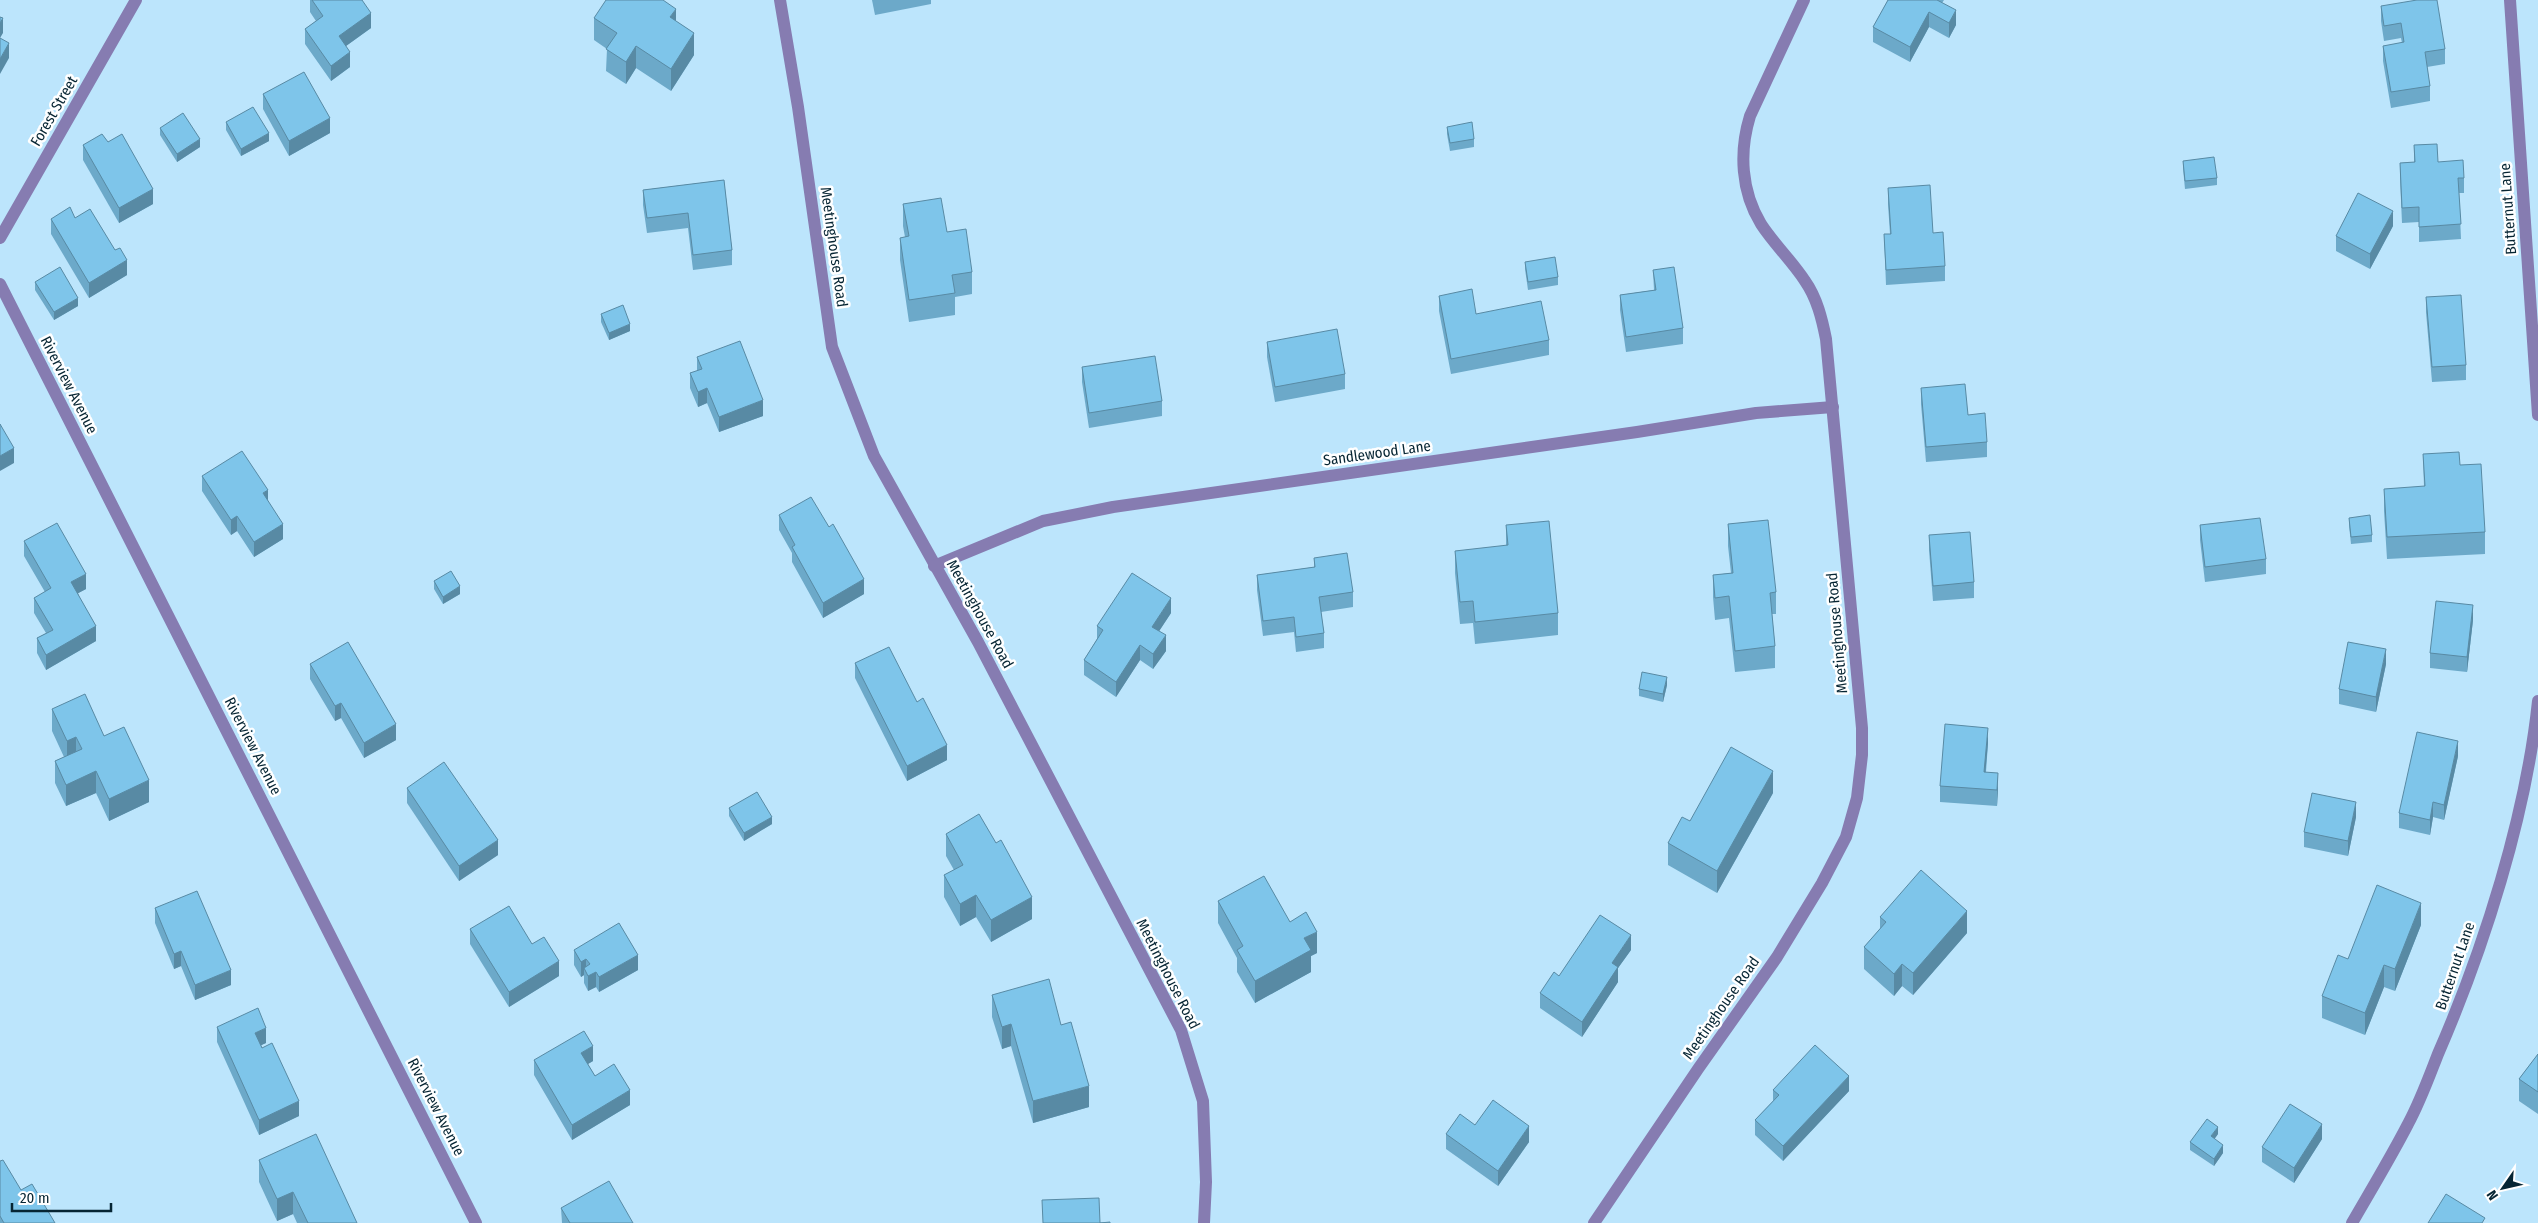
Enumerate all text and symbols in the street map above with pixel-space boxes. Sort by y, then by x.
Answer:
street label: Forest Street [27,73,81,149]
street label: Butternut Lane [2496,163,2520,255]
street label: Meetinghouse Road [817,186,851,308]
street label: Riverview Avenue [37,333,101,437]
street label: Sandlewood Lane [1322,437,1432,469]
street label: Meetinghouse Road [943,557,1017,671]
street label: Meetinghouse Road [1823,572,1851,694]
street label: Riverview Avenue [221,694,285,798]
street label: Meetinghouse Road [1132,916,1204,1032]
street label: Butternut Lane [2432,920,2478,1012]
street label: Meetinghouse Road [1679,953,1763,1063]
street label: Riverview Avenue [404,1055,468,1159]
north arrow [2478,1163,2528,1213]
scale bar [12,1180,111,1212]
text: N [2483,1187,2502,1203]
text: 20 m [20,1189,50,1207]

